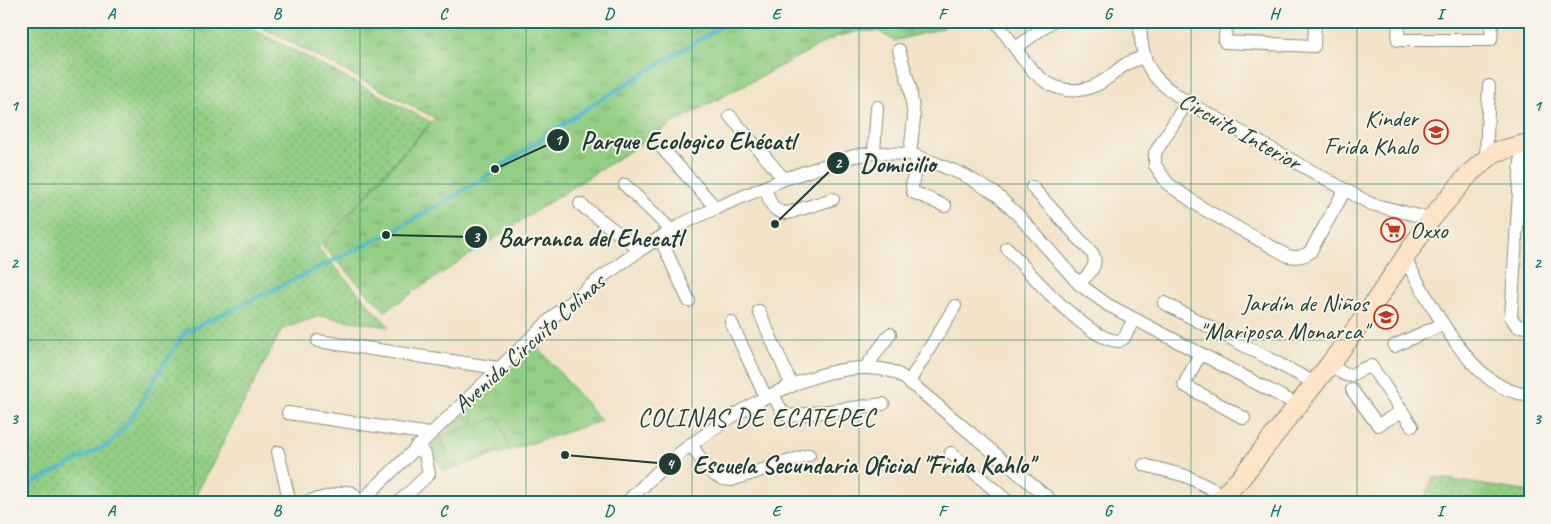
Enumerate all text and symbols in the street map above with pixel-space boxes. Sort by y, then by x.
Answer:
text: A [107,4,117,24]
text: B [273,4,283,24]
text: C [439,4,449,24]
text: D [604,4,615,24]
text: E [772,4,783,24]
text: F [938,4,949,24]
text: G [1104,4,1114,24]
text: H [1269,4,1281,24]
text: I [1437,4,1447,24]
street label: Circuito Interior [1174,85,1308,178]
text: 1 [10,96,19,116]
text: 1 [1533,96,1542,116]
place label: Kinder Frida Khalo [1324,103,1420,161]
school or university icon: Kinder Frida Khalo [1423,119,1449,145]
callout: Parque Ecologico Ehécatl [546,120,804,160]
text: Parque Ecologico Ehécatl [581,125,800,157]
text: 1 [555,131,564,150]
callout: Domicilio [825,143,946,183]
text: Domicilio [860,148,939,180]
text: 2 [835,154,843,173]
place label: Oxxo [1410,215,1449,245]
callout: Barranca del Ehecatl [463,217,692,257]
supermarket icon: Oxxo [1380,217,1406,243]
text: Barranca del Ehecatl [498,222,687,254]
text: 3 [473,228,481,247]
text: 2 [10,253,19,273]
text: 2 [1533,253,1542,273]
street label: Avenida Circuito Colinas [447,266,613,419]
place label: Jardín de Niños "Mariposa Monarca" [1199,288,1373,346]
school or university icon: Jardín de Niños "Mariposa Monarca" [1373,304,1399,330]
district label: COLINAS DE ECATEPEC [638,402,877,434]
text: 3 [10,409,19,429]
text: 3 [1533,409,1542,429]
callout: Escuela Secundaria Oficial "Frida Kahlo" [658,444,1044,484]
text: Escuela Secundaria Oficial "Frida Kahlo" [692,449,1039,481]
text: 4 [667,455,676,474]
text: A [107,501,117,521]
text: B [273,501,283,521]
text: C [439,501,449,521]
text: D [604,501,615,521]
text: E [772,501,783,521]
text: F [938,501,949,521]
text: G [1104,501,1114,521]
text: H [1269,501,1281,521]
text: I [1437,501,1447,521]

